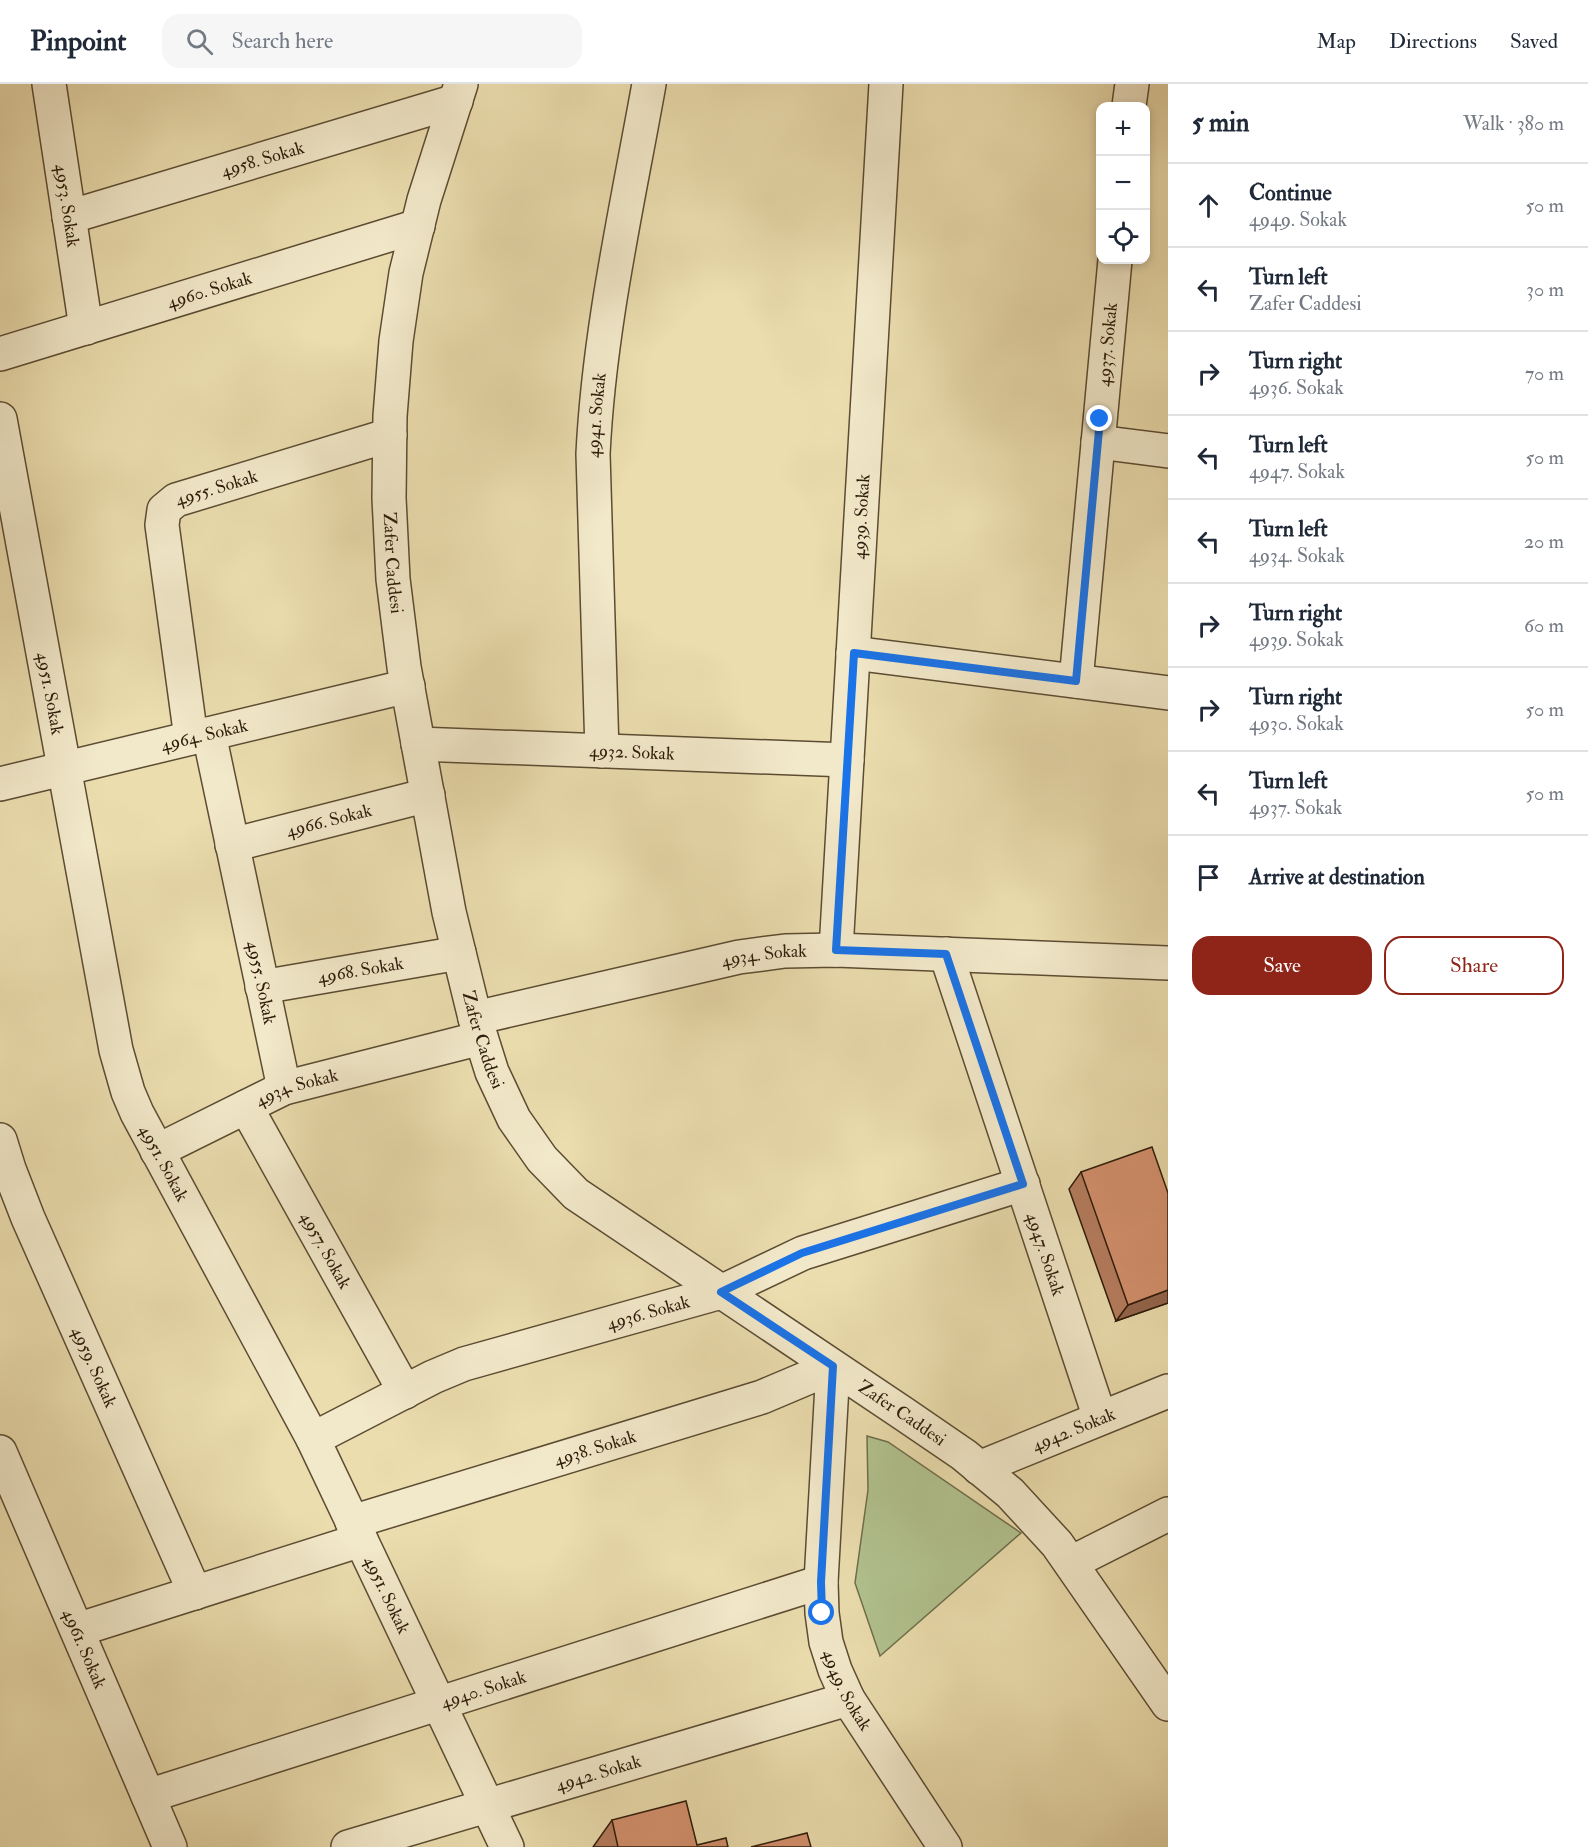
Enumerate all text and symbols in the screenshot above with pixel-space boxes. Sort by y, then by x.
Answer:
search box [162,14,582,68]
text: Pinpoint [30,24,126,59]
icon: search [183,25,216,58]
text: Search here [231,27,333,55]
text: Map [1316,28,1356,55]
text: Directions [1389,28,1477,55]
text: Saved [1510,28,1558,55]
map controls [1096,102,1150,264]
button: + [1096,102,1150,156]
text: 5 min [1192,107,1249,139]
text: Walk · 380 m [1463,111,1564,136]
street label: 4958. Sokak [218,136,307,182]
button: − [1096,156,1150,210]
street label: 4953. Sokak [50,162,85,249]
text: Continue [1249,179,1332,207]
icon: ahead [1192,189,1225,222]
text: 50 m [1525,193,1564,218]
text: 4949. Sokak [1249,207,1347,232]
button: locate [1096,210,1150,264]
text: Turn left [1249,263,1328,291]
street label: 4960. Sokak [164,266,255,314]
icon: left [1192,273,1225,306]
text: 30 m [1526,277,1564,302]
text: Zafer Caddesi [1249,291,1362,316]
street label: 4937. Sokak [1092,301,1123,387]
text: Turn right [1249,347,1342,375]
icon: right [1192,357,1225,390]
text: 70 m [1525,361,1564,386]
street label: 4941. Sokak [581,371,611,458]
text: 4936. Sokak [1249,375,1344,400]
route end [1086,405,1112,431]
text: Turn left [1249,431,1328,459]
icon: left [1192,441,1225,474]
text: 50 m [1525,445,1564,470]
text: 4947. Sokak [1249,459,1345,484]
street label: 4955. Sokak [172,464,261,511]
street label: 4939. Sokak [847,473,875,560]
street label: Zafer Caddesi [378,512,409,615]
text: Turn left [1249,515,1328,543]
icon: left [1192,525,1225,558]
text: 20 m [1524,529,1564,554]
text: 4934. Sokak [1249,543,1345,568]
text: Turn right [1249,599,1342,627]
icon: right [1192,609,1225,642]
text: 60 m [1524,613,1564,638]
text: 4939. Sokak [1249,627,1344,652]
street label: 4951. Sokak [32,650,69,737]
text: Turn right [1249,683,1342,711]
icon: right [1192,693,1225,726]
text: 50 m [1525,697,1564,722]
text: 4930. Sokak [1249,711,1344,736]
street label: 4964. Sokak [158,713,250,756]
street label: 4932. Sokak [589,739,675,765]
text: Turn left [1249,767,1328,795]
icon: left [1192,777,1225,810]
text: 50 m [1525,781,1564,806]
text: 4937. Sokak [1249,795,1342,820]
street label: 4966. Sokak [284,798,375,842]
icon: arrive [1192,861,1225,894]
text: Arrive at destination [1249,863,1425,891]
button: Save [1192,936,1372,995]
button: Share [1384,936,1564,995]
street label: 4955. Sokak [242,939,282,1027]
street label: 4934. Sokak [719,939,807,972]
street label: 4968. Sokak [316,951,406,989]
street label: Zafer Caddesi [457,988,510,1093]
street label: 4934. Sokak [251,1063,341,1112]
street label: 4951. Sokak [134,1121,194,1206]
street label: 4957. Sokak [295,1207,357,1293]
street label: 4947. Sokak [1021,1209,1070,1299]
street label: 4936. Sokak [604,1290,693,1335]
street label: 4959. Sokak [66,1323,123,1412]
street label: Zafer Caddesi [854,1375,951,1451]
street label: 4942. Sokak [1028,1402,1119,1457]
street label: 4938. Sokak [551,1424,639,1471]
street label: 4951. Sokak [359,1552,416,1638]
route start [808,1599,834,1625]
street label: 4961. Sokak [57,1605,112,1692]
street label: 4949. Sokak [818,1647,877,1735]
street label: 4940. Sokak [438,1665,529,1714]
street label: 4942. Sokak [553,1749,644,1796]

